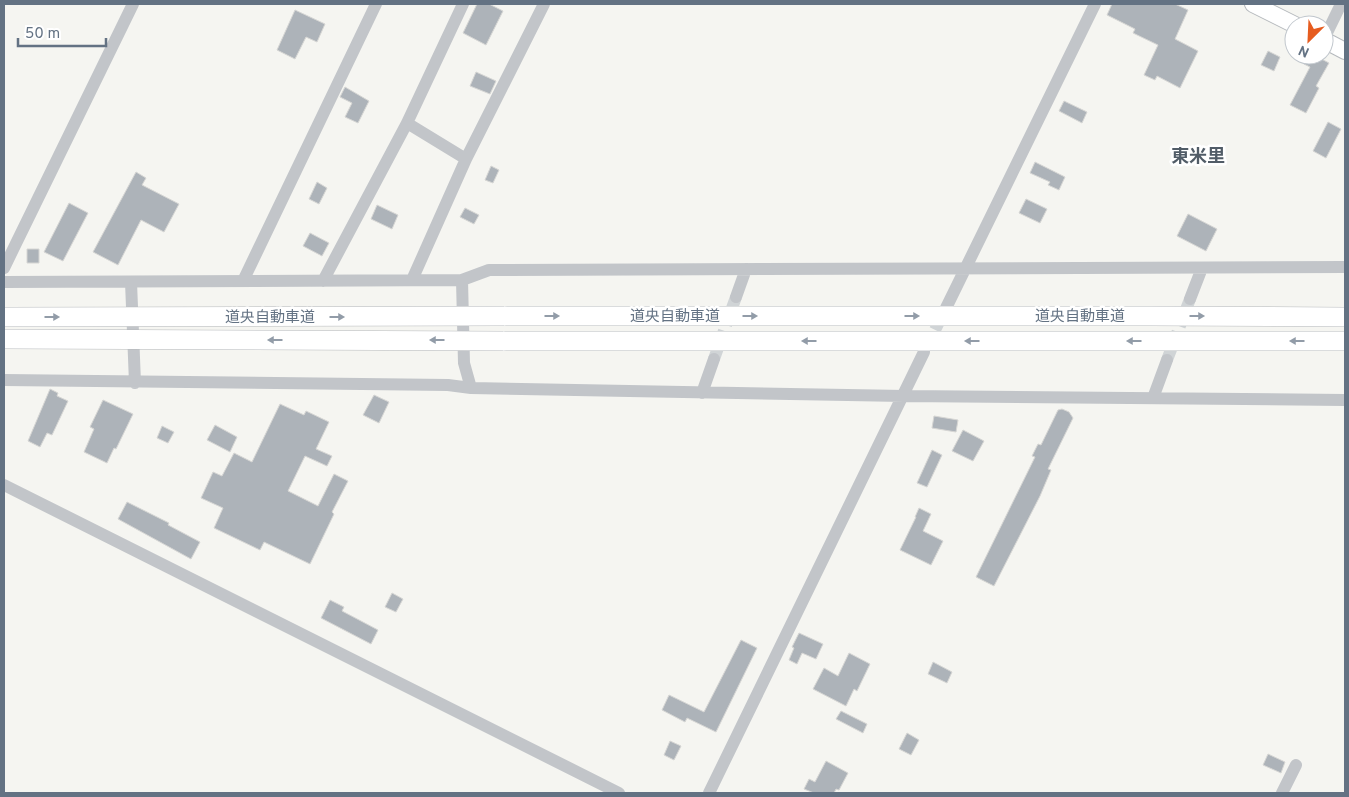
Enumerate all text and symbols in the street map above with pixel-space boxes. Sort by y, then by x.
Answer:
scale bar [18,15,105,47]
north arrow [1284,15,1334,65]
text: 50 m [25,25,60,44]
text: N [1296,41,1312,60]
district label: 東米里 [1171,146,1225,169]
street label: 道央自動車道 [630,308,720,327]
street label: 道央自動車道 [1035,308,1125,327]
street label: 道央自動車道 [225,309,315,328]
one-way arrow [545,312,561,320]
one-way arrow [742,312,758,320]
one-way arrow [905,312,921,320]
one-way arrow [1190,312,1206,320]
one-way arrow [45,313,61,321]
one-way arrow [330,313,346,321]
one-way arrow [266,336,282,344]
one-way arrow [429,336,445,344]
one-way arrow [801,337,817,345]
one-way arrow [963,337,979,345]
one-way arrow [1126,337,1142,345]
one-way arrow [1288,337,1304,345]

